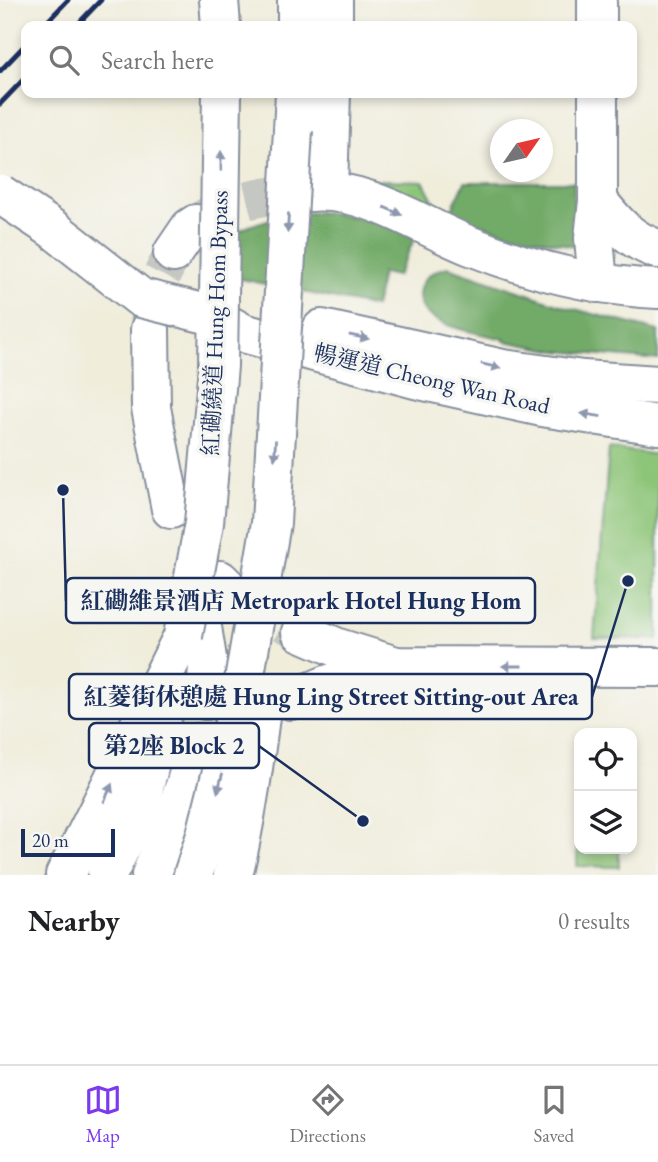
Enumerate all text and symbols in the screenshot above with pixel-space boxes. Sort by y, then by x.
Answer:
search box [21,21,637,98]
icon: search [45,41,83,79]
text: Search here [101,43,214,77]
north arrow [490,119,553,182]
one-way arrow [215,150,227,172]
street label: 紅磡繞道 Hung Hom Bypass [195,190,235,456]
one-way arrow [383,205,403,217]
one-way arrow [282,212,293,234]
one-way arrow [348,331,370,342]
street label: 暢運道 Cheong Wan Road [311,337,553,421]
one-way arrow [480,361,502,372]
one-way arrow [580,409,602,420]
one-way arrow [269,439,280,461]
callout: 紅磡維景酒店 Metropark Hotel Hung Hom [66,578,535,623]
text: 紅磡維景酒店 Metropark Hotel Hung Hom [81,585,521,617]
one-way arrow [501,660,523,672]
callout: 紅菱街休憩處 Hung Ling Street Sitting-out Area [69,674,592,719]
text: 紅菱街休憩處 Hung Ling Street Sitting-out Area [83,681,579,713]
callout: 第2座 Block 2 [89,723,259,768]
map controls [574,728,637,854]
button: locate [574,728,637,791]
text: 第2座 Block 2 [103,730,245,761]
one-way arrow [214,772,225,794]
one-way arrow [102,783,114,803]
button: layers [574,791,637,854]
scale bar [21,826,116,858]
text: 20 m [32,828,69,853]
text: Nearby [28,901,120,940]
text: 0 results [558,906,630,936]
tab: Map [84,1081,122,1148]
tab: Directions [289,1081,366,1148]
tab: Saved [533,1081,574,1148]

